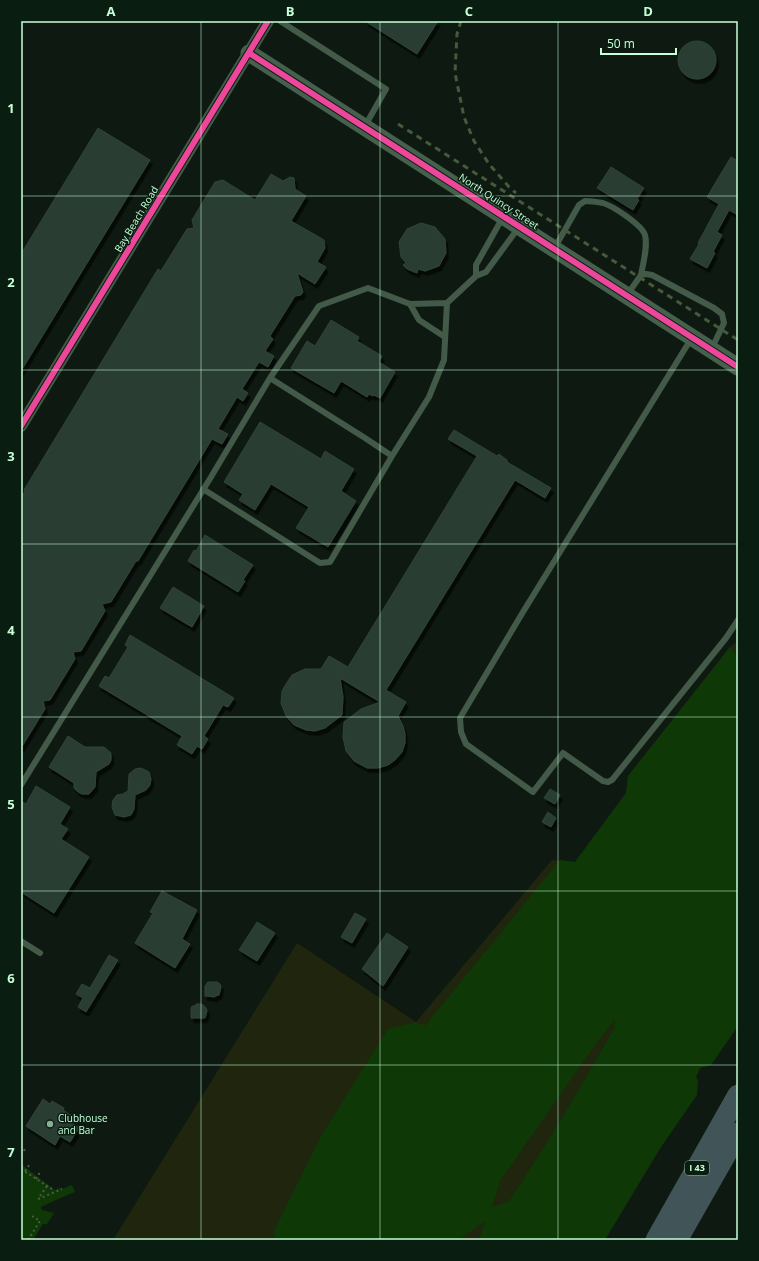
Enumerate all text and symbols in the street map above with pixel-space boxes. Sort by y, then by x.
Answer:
text: A [107,2,116,20]
text: B [286,2,295,20]
text: C [465,2,473,20]
text: D [643,2,653,20]
scale bar [601,30,676,56]
text: 50 m [607,35,635,52]
text: 1 [7,99,15,117]
street label: North Quincy Street [456,170,542,232]
street label: Bay Beach Road [111,183,161,255]
text: 2 [7,273,15,291]
text: 3 [7,447,15,465]
text: 4 [7,621,15,639]
text: 5 [7,795,15,813]
text: 6 [7,969,15,987]
place label: Clubhouse and Bar [58,1111,108,1137]
marker: Clubhouse and Bar [45,1119,55,1129]
text: 7 [7,1143,15,1161]
road number: I 43 [685,1161,709,1175]

